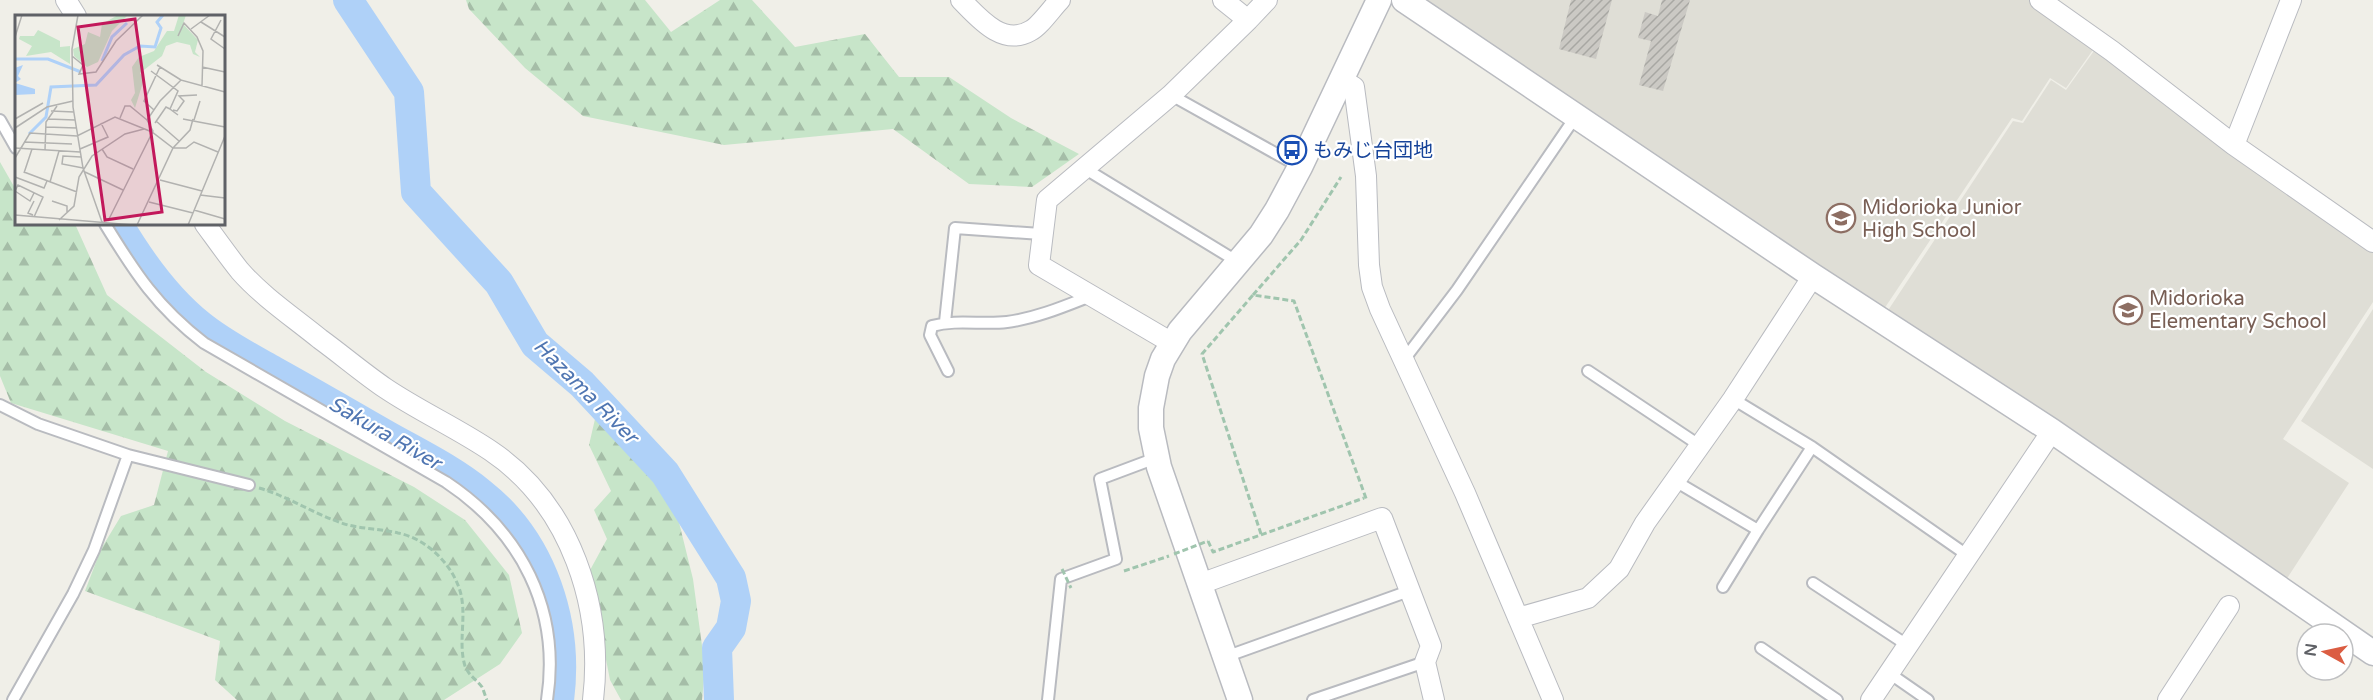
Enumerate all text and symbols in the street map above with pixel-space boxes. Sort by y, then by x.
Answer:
inset map [15,15,225,225]
bus stop icon: もみじ台団地 [1276,134,1308,166]
place label: もみじ台団地 [1313,139,1433,163]
place label: Midorioka Junior High School [1862,196,2022,243]
school or university icon: Midorioka Junior High School [1825,202,1857,234]
place label: Midorioka Elementary School [2149,287,2327,334]
school or university icon: Midorioka Elementary School [2112,294,2144,326]
water label: Hazama River [528,334,645,451]
water label: Sakura River [324,391,448,477]
north arrow [2295,622,2355,682]
text: N [2300,642,2322,658]

